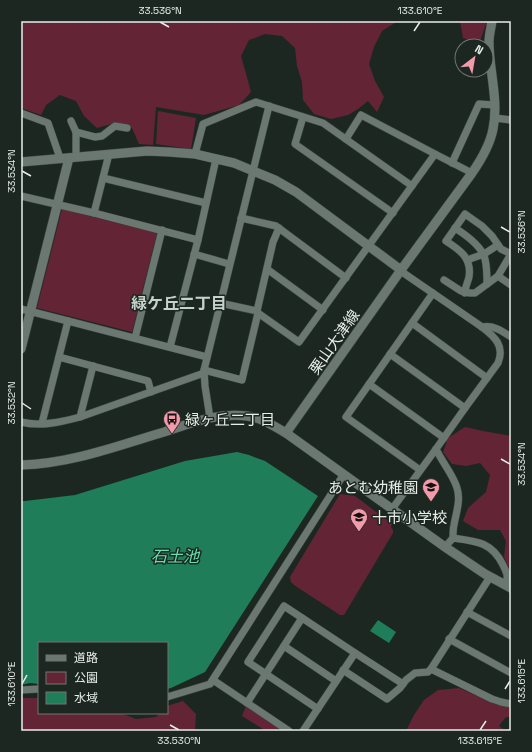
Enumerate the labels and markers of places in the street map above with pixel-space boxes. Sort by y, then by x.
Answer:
bus stop icon: 緑ヶ丘二丁目 [162,409,182,434]
place label: 緑ヶ丘二丁目 [185,410,275,429]
school or university icon: あとむ幼稚園 [421,477,441,502]
place label: あとむ幼稚園 [328,478,418,497]
school or university icon: 十市小学校 [349,507,369,532]
place label: 十市小学校 [372,508,447,527]

